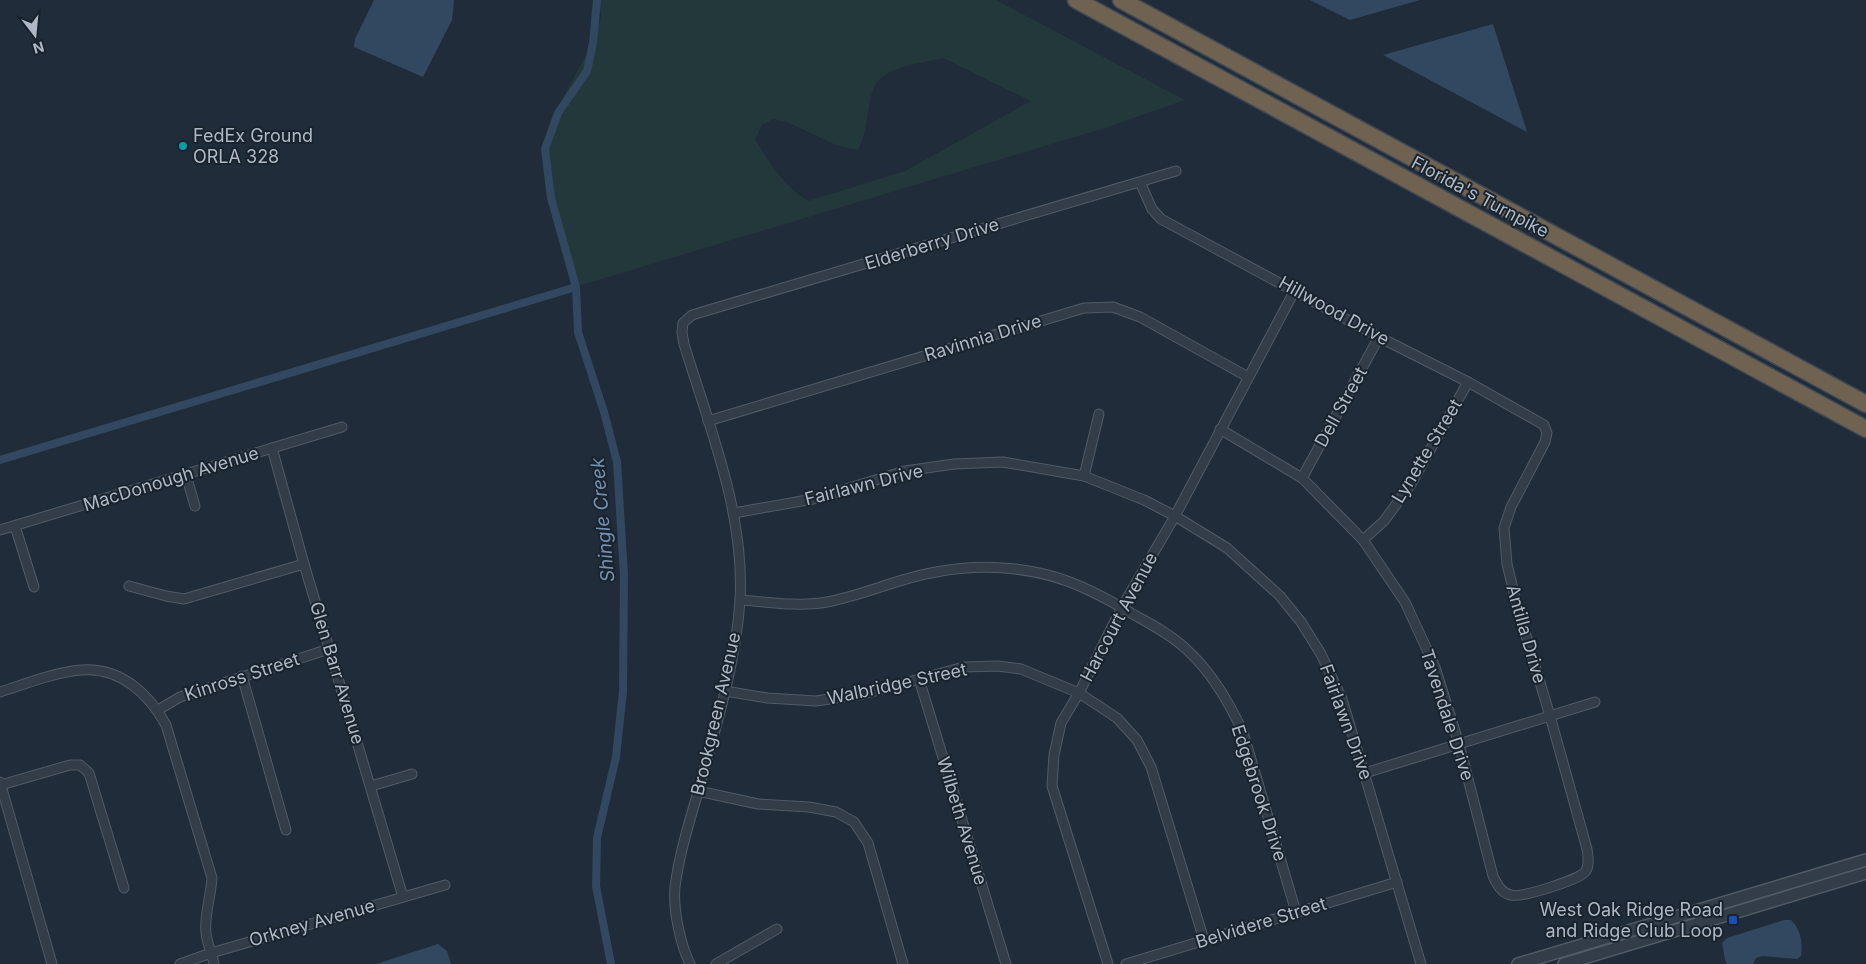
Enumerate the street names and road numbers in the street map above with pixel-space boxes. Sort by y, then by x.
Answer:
street label: Florida's Turnpike [1408,152,1552,242]
street label: Elderberry Drive [862,213,1001,274]
street label: Hillwood Drive [1275,272,1393,350]
street label: Ravinnia Drive [922,310,1044,365]
street label: Dell Street [1310,363,1371,450]
street label: Lynette Street [1387,395,1466,507]
street label: MacDonough Avenue [81,442,261,515]
street label: Fairlawn Drive [802,460,925,509]
street label: Harcourt Avenue [1076,549,1161,685]
street label: Antilla Drive [1502,582,1551,686]
street label: Glen Barr Avenue [306,599,369,747]
street label: Brookgreen Avenue [687,630,744,797]
street label: Tavendale Drive [1416,647,1479,783]
street label: Kinross Street [182,648,302,705]
street label: Walbridge Street [825,658,969,709]
street label: Fairlawn Drive [1316,661,1377,782]
street label: Edgebrook Drive [1228,722,1291,864]
street label: Wilbeth Avenue [933,754,992,887]
street label: Belvidere Street [1193,893,1329,952]
street label: Orkney Avenue [247,895,377,951]

